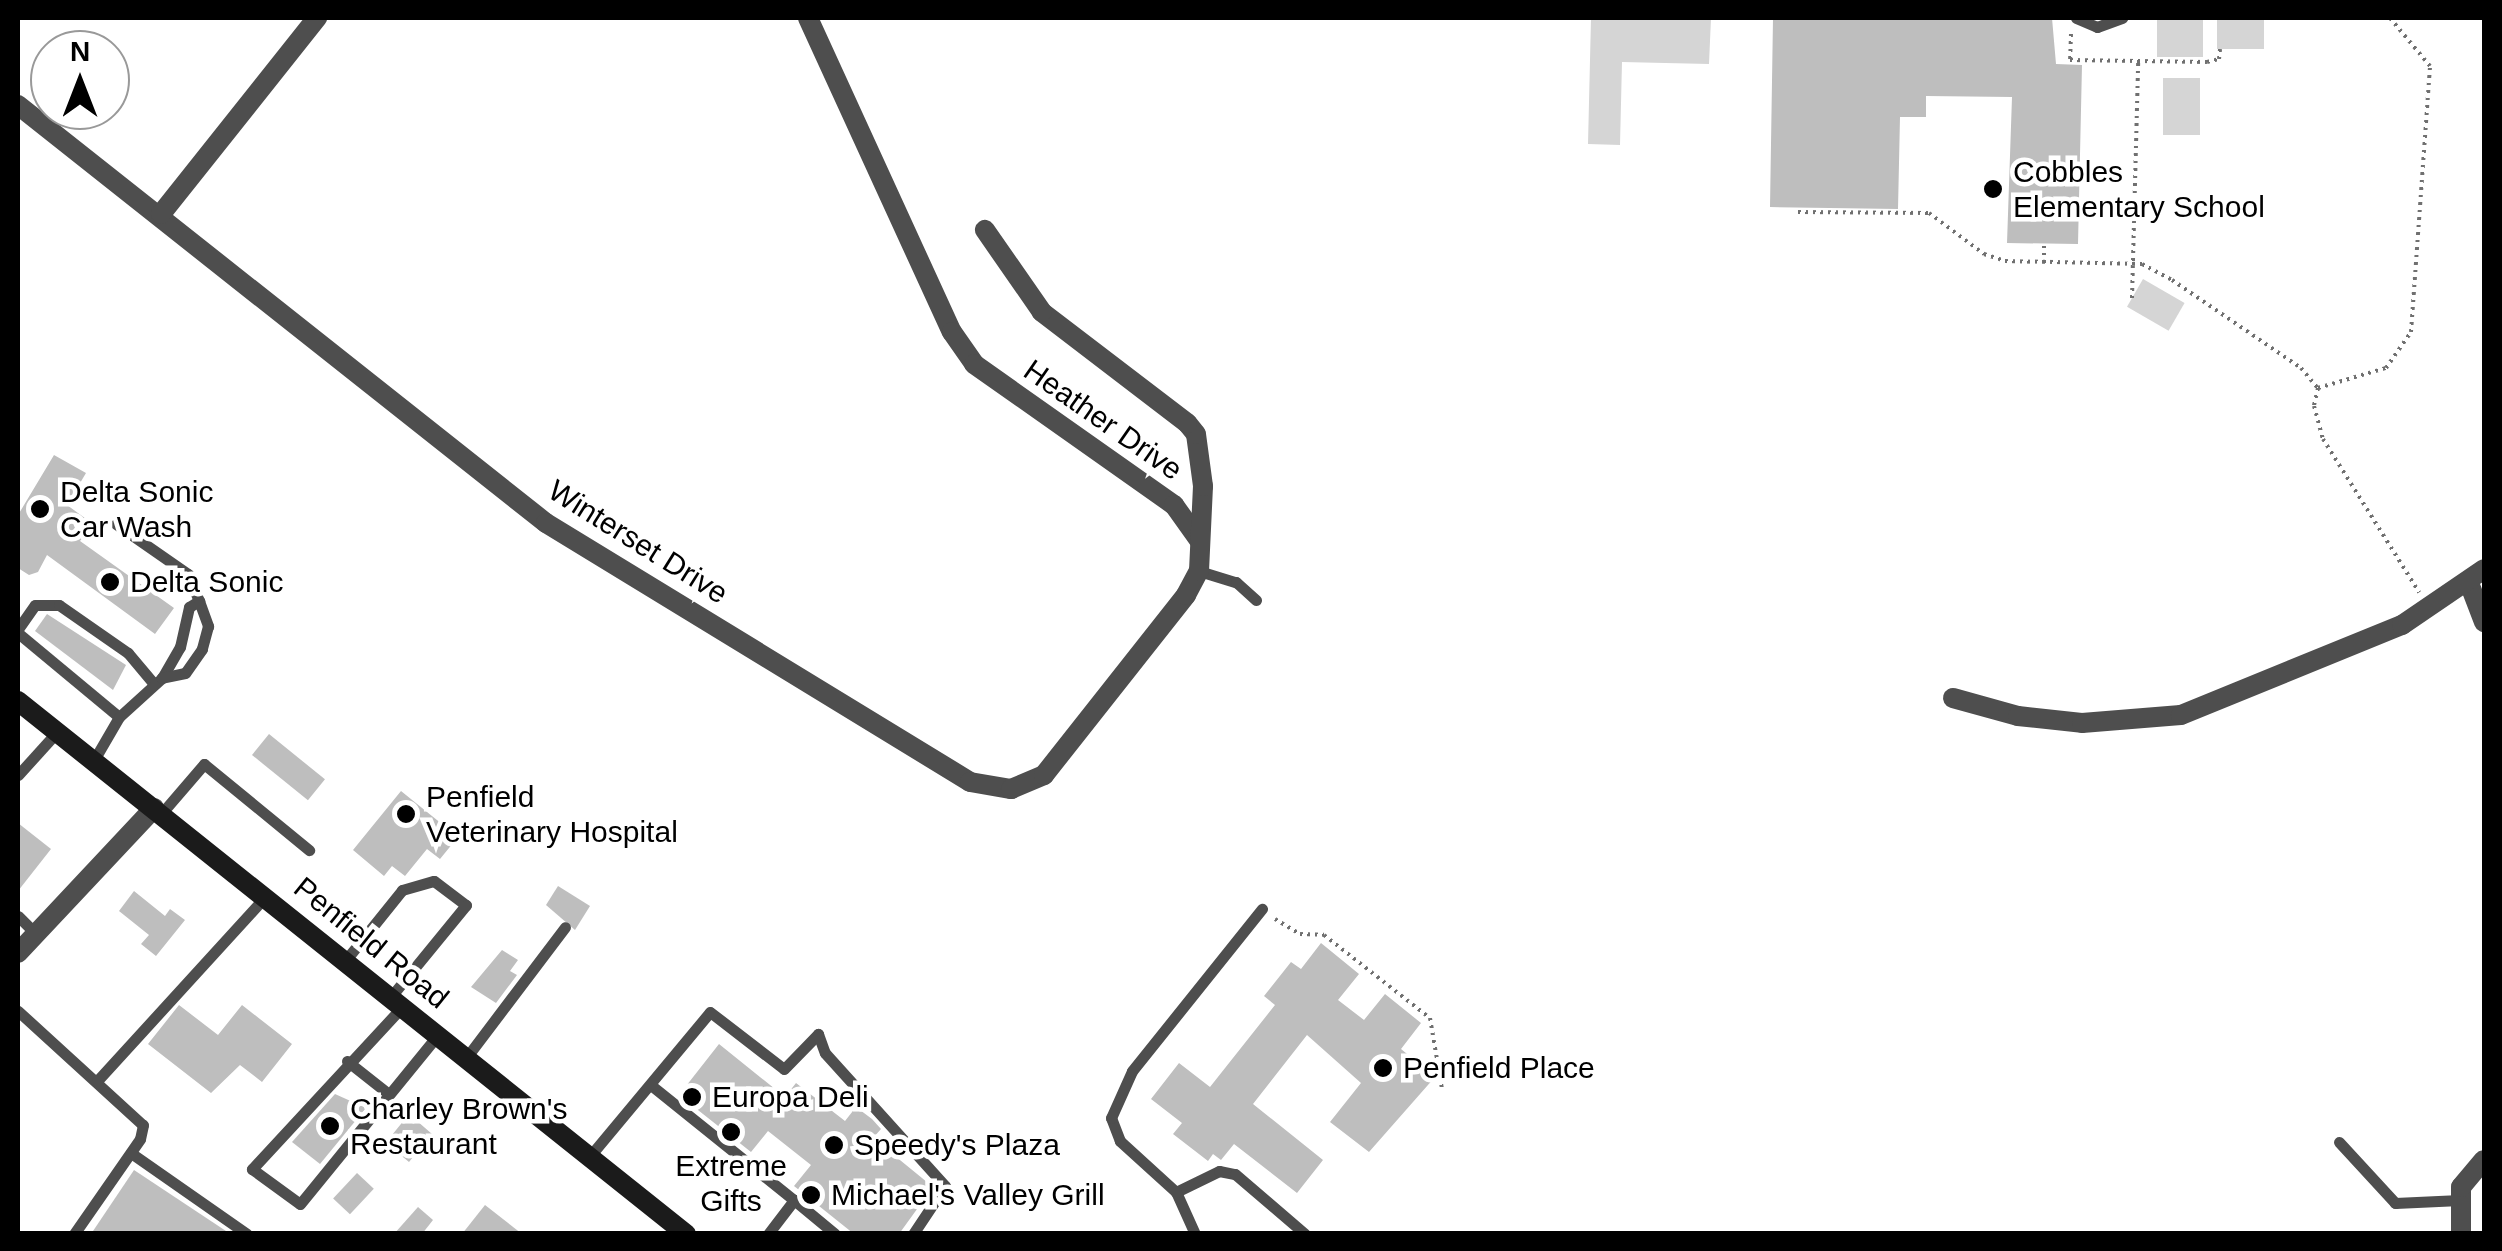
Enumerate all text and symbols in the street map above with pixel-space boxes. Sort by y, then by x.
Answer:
north arrow [30,30,130,130]
text: N [70,36,90,67]
place label: Cobbles Elementary School [2013,154,2265,224]
marker: Cobbles Elementary School [1982,178,2004,200]
street label: Heather Drive [1017,352,1189,488]
street label: Winterset Drive [542,472,734,612]
place label: Delta Sonic Car Wash [60,474,213,544]
marker: Delta Sonic Car Wash [29,498,51,520]
place label: Delta Sonic [130,564,283,600]
marker: Delta Sonic [99,571,121,593]
place label: Penfield Veterinary Hospital [426,779,678,850]
marker: Penfield Veterinary Hospital [395,803,417,825]
street label: Penfield Road [286,870,456,1016]
place label: Penfield Place [1403,1050,1595,1086]
marker: Penfield Place [1372,1057,1394,1079]
place label: Europa Deli [712,1079,869,1115]
marker: Europa Deli [681,1086,703,1108]
place label: Charley Brown's Restaurant [350,1091,567,1162]
marker: Charley Brown's Restaurant [319,1115,341,1137]
marker: Extreme Gifts [720,1121,742,1143]
place label: Speedy's Plaza [854,1127,1060,1163]
marker: Speedy's Plaza [823,1134,845,1156]
place label: Extreme Gifts [675,1148,787,1218]
place label: Michael's Valley Grill [831,1177,1105,1213]
marker: Michael's Valley Grill [800,1184,822,1206]

